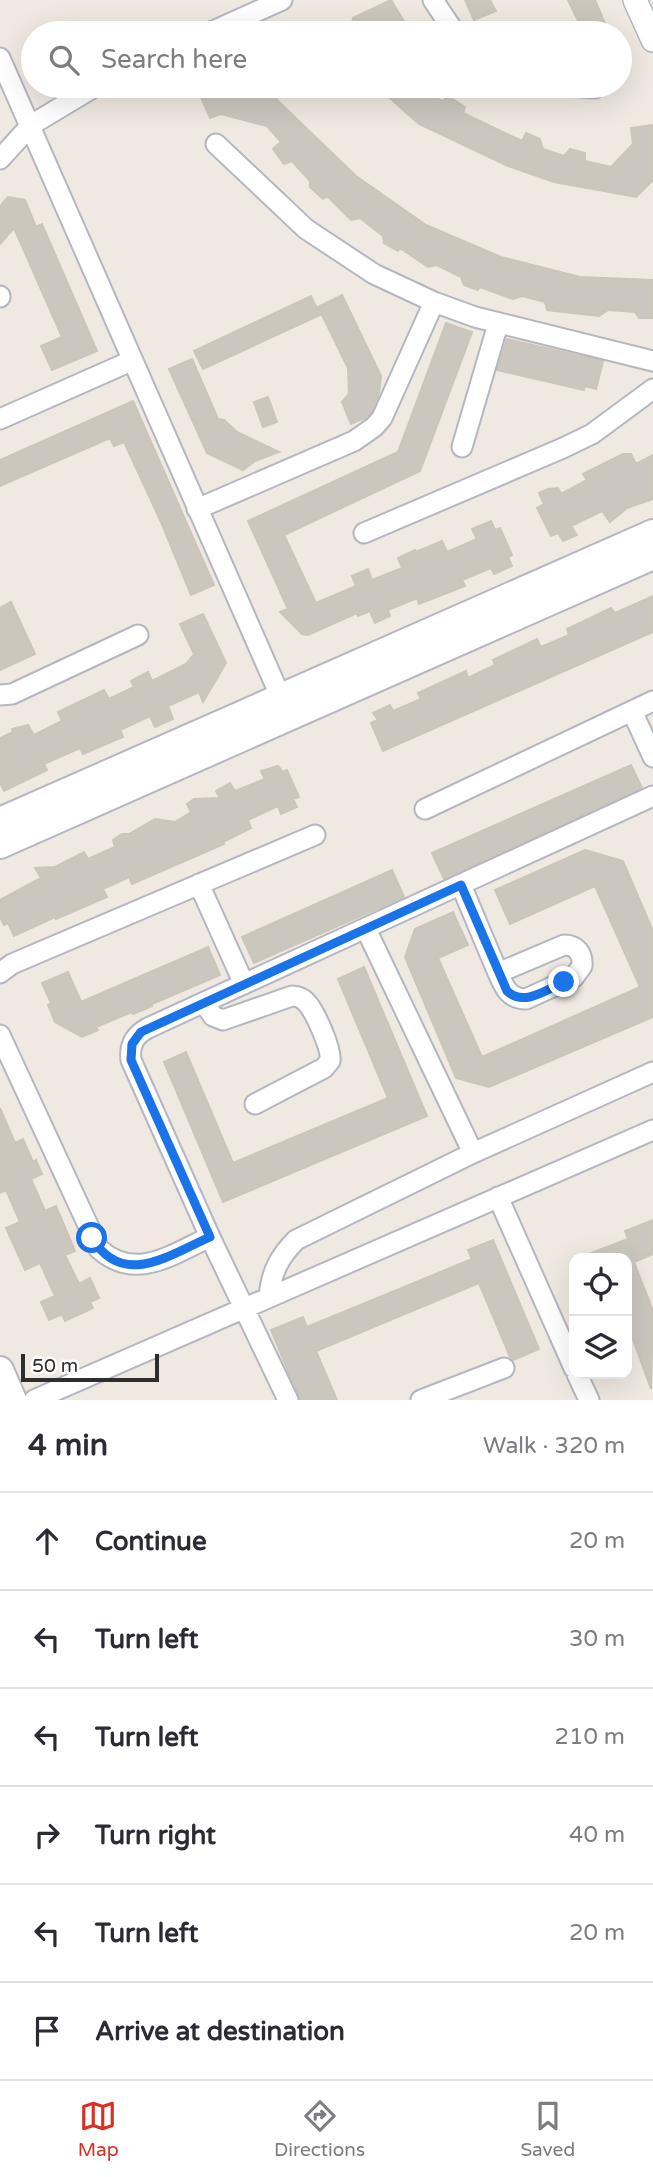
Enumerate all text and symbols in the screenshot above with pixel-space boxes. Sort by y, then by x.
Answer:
search box [21,21,632,98]
icon: search [45,41,83,79]
text: Search here [101,44,247,75]
route end [548,966,579,997]
route start [76,1222,107,1253]
map controls [569,1253,632,1379]
button: locate [569,1253,632,1316]
button: layers [569,1316,632,1379]
scale bar [21,1351,159,1383]
text: 50 m [32,1355,78,1377]
text: 4 min [28,1427,108,1464]
text: Walk · 320 m [483,1432,625,1460]
icon: ahead [28,1522,66,1560]
text: Continue [95,1526,207,1557]
text: 20 m [569,1527,625,1555]
icon: left [28,1620,66,1658]
text: Turn left [95,1624,198,1655]
text: 30 m [569,1625,625,1653]
icon: left [28,1718,66,1756]
text: Turn left [95,1722,198,1753]
text: 210 m [555,1723,625,1751]
icon: right [28,1816,66,1854]
text: Turn right [95,1820,216,1851]
text: 40 m [569,1821,625,1849]
icon: left [28,1914,66,1952]
text: Turn left [95,1918,198,1949]
text: 20 m [569,1919,625,1947]
icon: arrive [28,2012,66,2050]
text: Arrive at destination [95,2016,345,2047]
tab: Map [78,2097,119,2161]
tab: Directions [274,2097,365,2161]
tab: Saved [520,2097,575,2161]

